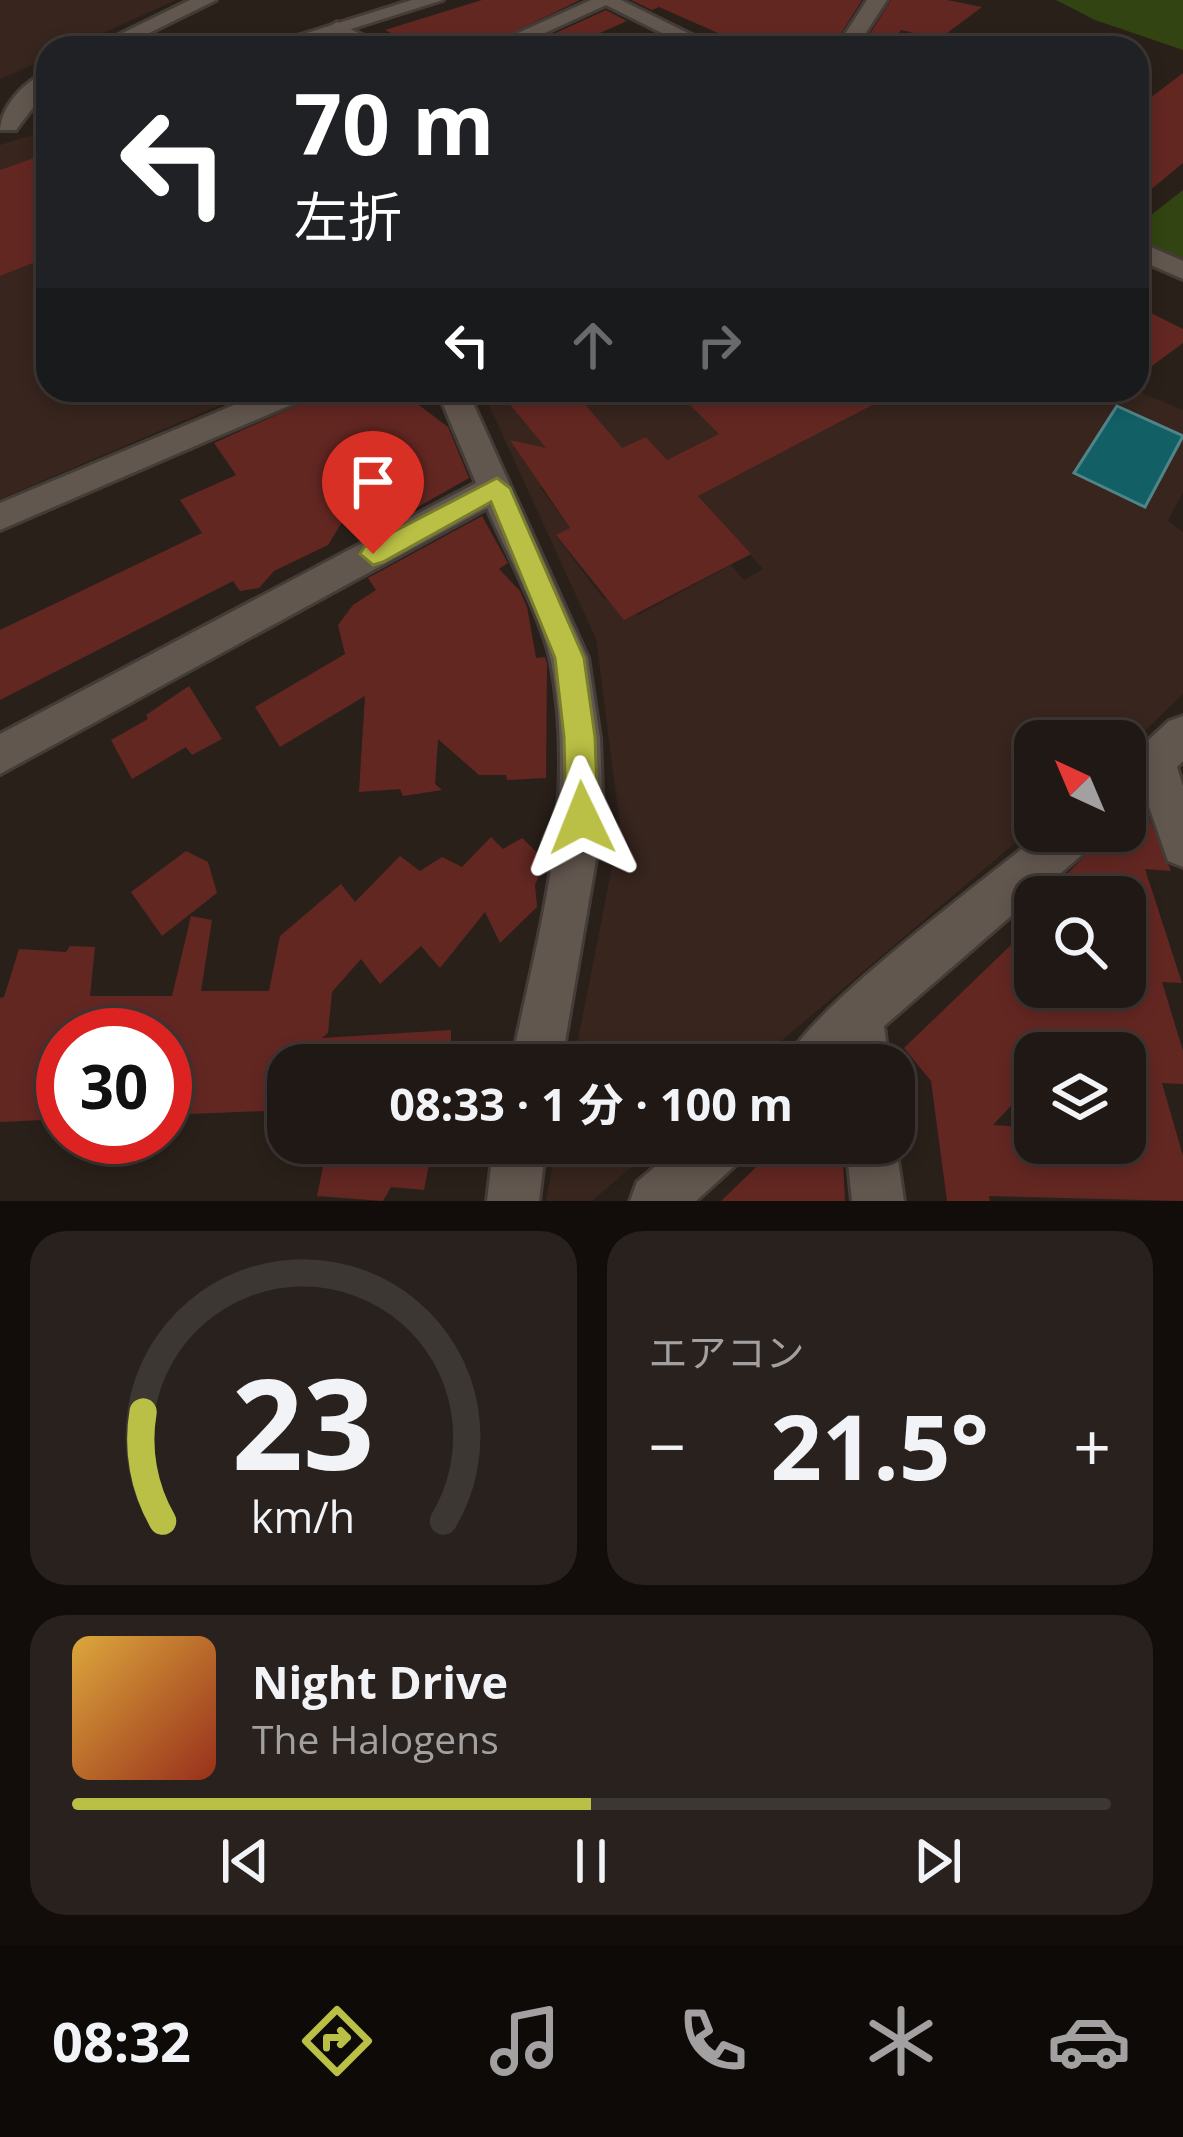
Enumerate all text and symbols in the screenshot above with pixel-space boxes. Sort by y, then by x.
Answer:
text: 70 m [294,65,494,180]
icon: left [96,84,252,240]
text: 左折 [294,179,402,253]
icon: left [434,312,500,378]
icon: ahead [560,312,626,378]
icon: right [686,312,752,378]
pin [322,431,424,554]
icon: arrive [340,449,406,515]
north arrow [1014,720,1146,852]
map controls [1014,720,1146,1164]
position arrow [519,755,645,881]
button: search [1014,876,1146,1008]
speed limit sign: 30 [36,1008,192,1164]
button: layers [1014,1032,1146,1164]
text: 08:33 · 1 分 · 100 m [389,1073,793,1134]
text: エアコン [649,1325,805,1378]
text: 23 [232,1337,375,1507]
text: 21.5° [770,1384,989,1506]
text: − [649,1400,686,1490]
text: + [1073,1400,1111,1490]
text: km/h [251,1487,355,1546]
text: Night Drive [252,1651,508,1712]
text: The Halogens [252,1712,499,1765]
icon: previous [212,1828,278,1894]
icon: pause [558,1828,624,1894]
icon: next [905,1828,971,1894]
icon: directions [295,1999,379,2083]
icon: music [483,1999,567,2083]
icon: phone [671,1999,755,2083]
icon: climate [859,1999,943,2083]
icon: car [1047,1999,1131,2083]
text: 08:32 [52,2004,191,2078]

